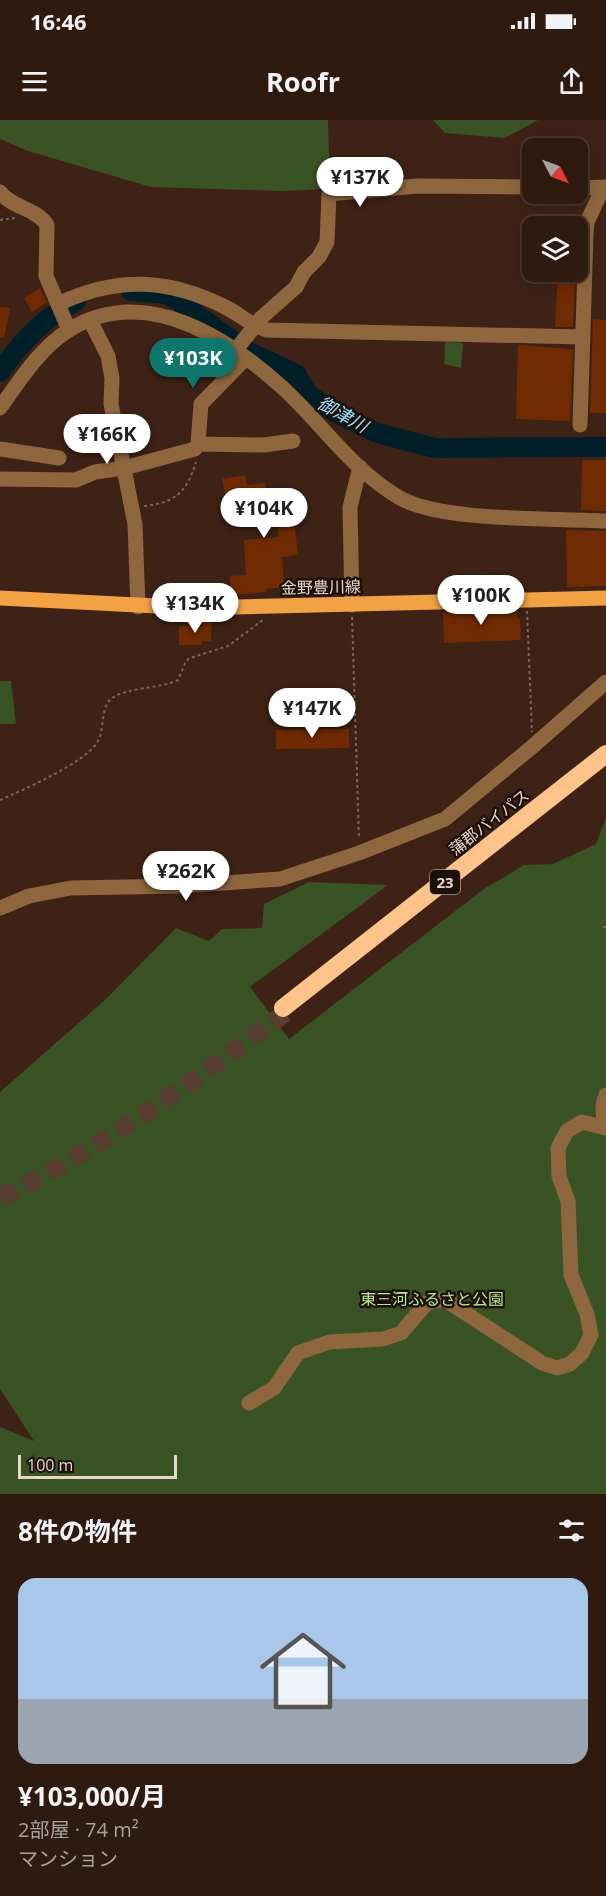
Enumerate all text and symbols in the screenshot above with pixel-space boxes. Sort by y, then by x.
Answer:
text: 16:46 [30,6,87,36]
text: Roofr [266,63,340,100]
icon: menu [18,65,51,98]
icon: share [555,65,588,98]
north arrow [522,138,588,204]
map controls [522,138,588,282]
pin: ¥137K [318,157,402,208]
text: ¥137K [330,163,390,190]
button: layers [522,216,588,282]
pin: ¥103K [151,338,235,389]
text: ¥103K [163,344,223,371]
water label: 御津川 [314,390,374,439]
pin: ¥166K [65,414,149,465]
text: ¥166K [77,420,137,447]
pin: ¥104K [222,488,306,539]
text: ¥104K [234,494,294,521]
street label: 金野豊川線 [281,575,361,599]
pin: ¥100K [439,575,523,626]
text: ¥100K [451,581,511,608]
pin: ¥134K [153,583,237,634]
text: ¥134K [165,589,225,616]
pin: ¥147K [270,688,354,739]
text: ¥147K [282,694,342,721]
street label: 蒲郡バイパス [445,784,533,860]
pin: ¥262K [144,851,228,902]
text: ¥262K [156,857,216,884]
road number: 23 [430,870,460,894]
park label: 東三河ふるさと公園 [360,1288,504,1310]
scale bar [18,1452,177,1480]
text: 100 m [27,1454,73,1476]
text: 8件の物件 [18,1513,137,1549]
icon: filters [555,1514,588,1547]
icon: home [249,1617,357,1725]
text: ¥103,000/月 [18,1778,166,1814]
text: 2部屋 · 74 m² [18,1816,139,1843]
text: マンション [18,1845,118,1872]

